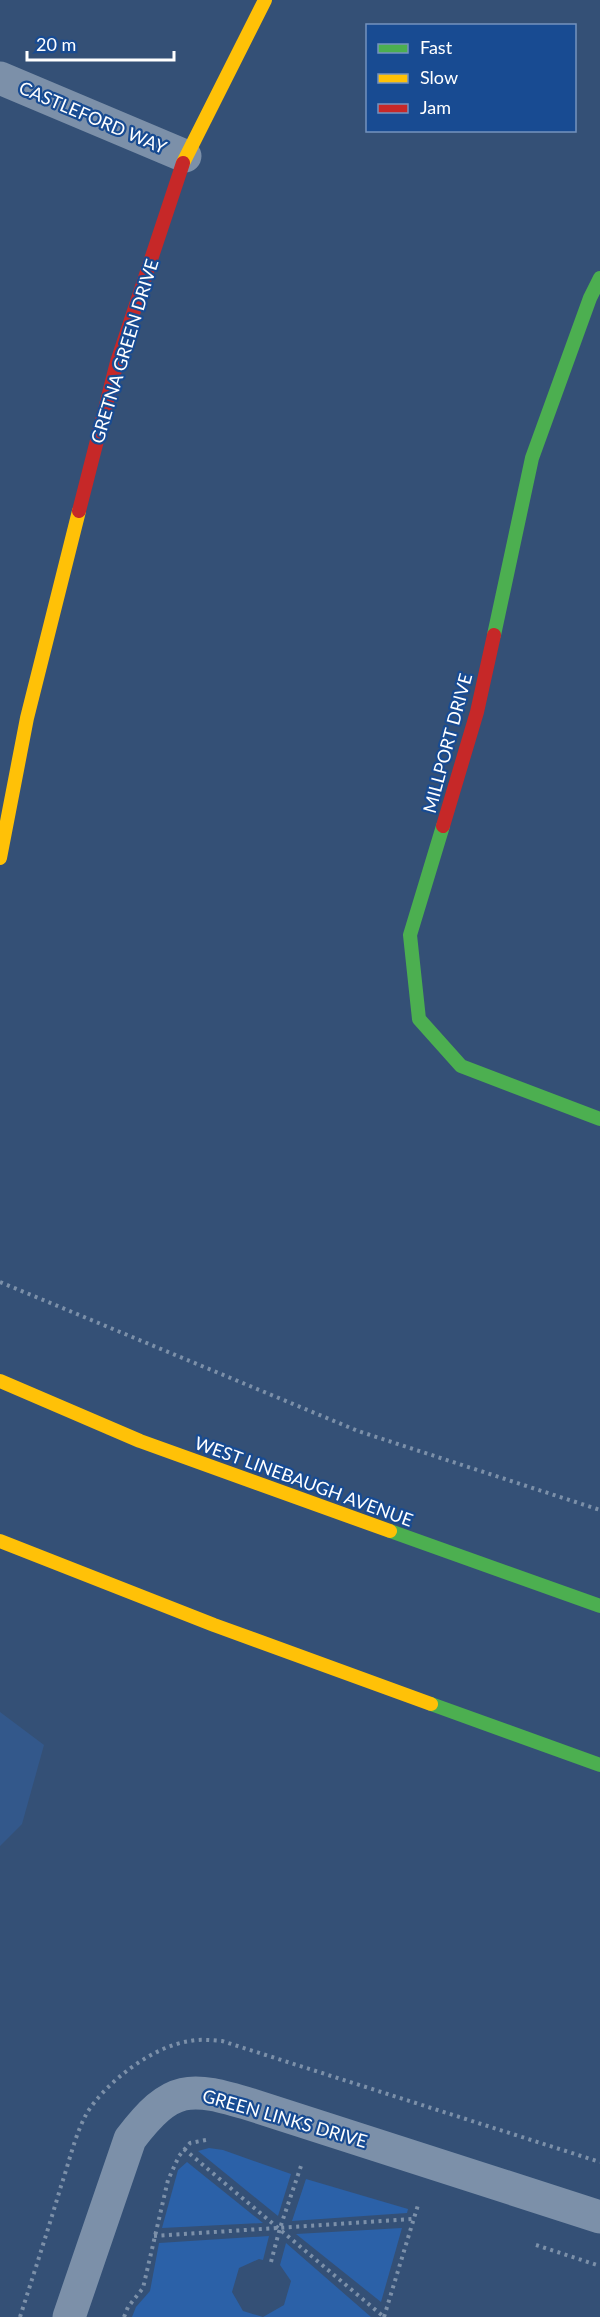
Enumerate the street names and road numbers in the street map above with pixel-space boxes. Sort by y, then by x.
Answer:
street label: CASTLEFORD WAY [16,76,171,158]
street label: GRETNA GREEN DRIVE [85,256,163,446]
street label: MILLPORT DRIVE [418,671,476,815]
street label: WEST LINEBAUGH AVENUE [192,1431,416,1531]
street label: GREEN LINKS DRIVE [200,2084,370,2152]

